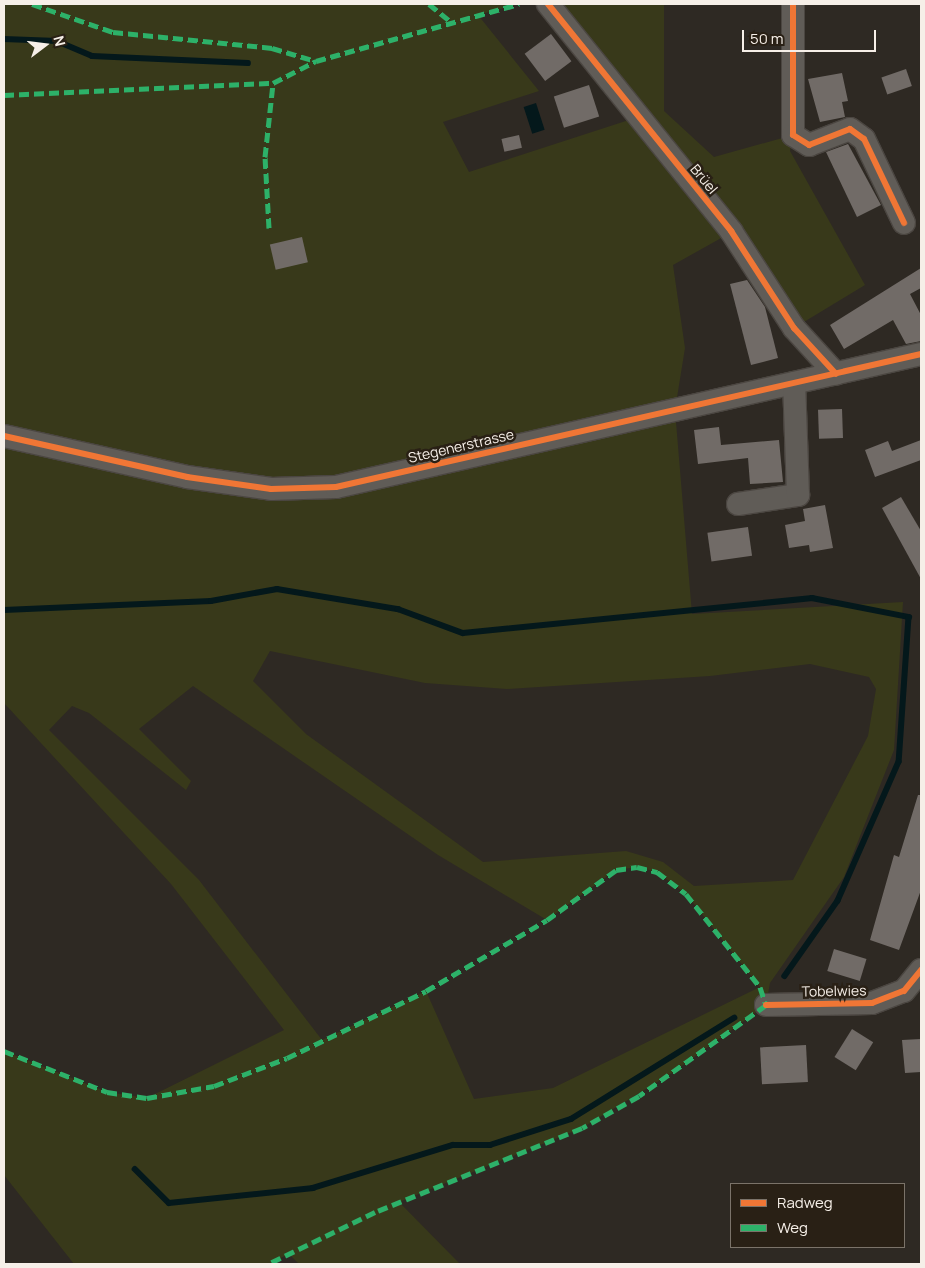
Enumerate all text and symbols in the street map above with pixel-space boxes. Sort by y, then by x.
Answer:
north arrow [20,20,70,70]
scale bar [745,20,879,52]
text: 50 m [750,28,784,49]
text: N [49,34,70,48]
street label: Brüel [687,161,721,197]
street label: Stegenerstrasse [406,426,516,466]
street label: Tobelwies [801,982,867,1000]
legend [730,1183,905,1248]
text: Radweg [777,1192,833,1213]
text: Weg [777,1217,808,1238]

